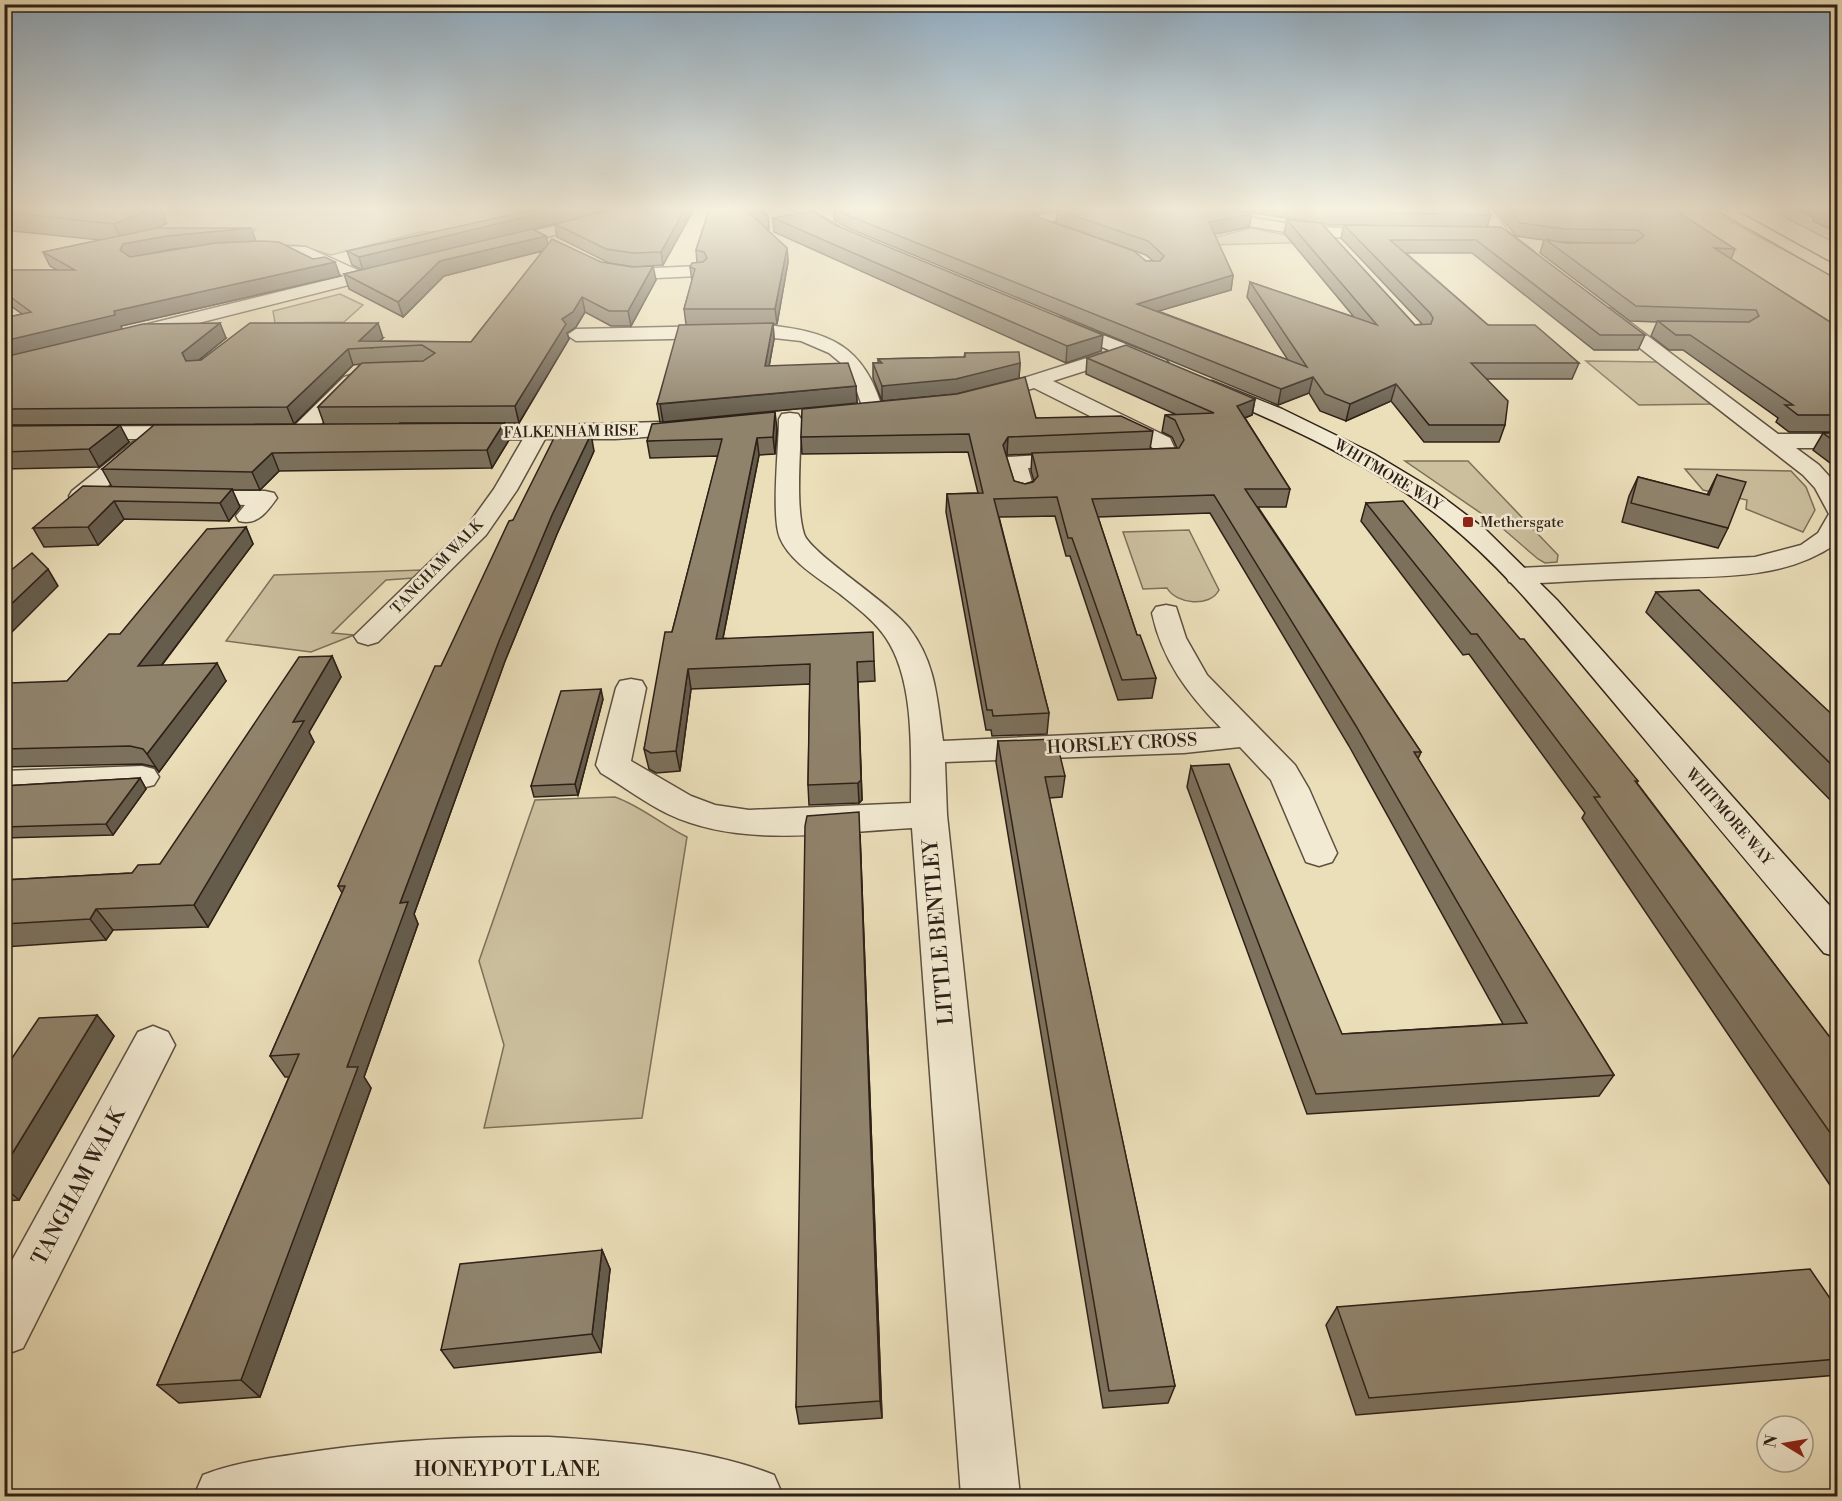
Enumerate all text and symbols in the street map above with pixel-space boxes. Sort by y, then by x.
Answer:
street label: FALKENHAM RISE [503,421,639,443]
street label: WHITMORE WAY [1330,435,1446,515]
place label: Methersgate [1480,513,1564,532]
street label: TANGHAM WALK [387,515,488,618]
marker: Methersgate [1461,515,1475,529]
street label: HORSLEY CROSS [1046,729,1198,759]
street label: WHITMORE WAY [1681,764,1777,870]
street label: LITTLE BENTLEY [918,837,960,1026]
street label: TANGHAM WALK [27,1102,132,1270]
north arrow [1755,1414,1815,1474]
text: N [1760,1433,1782,1449]
street label: HONEYPOT LANE [414,1457,600,1483]

